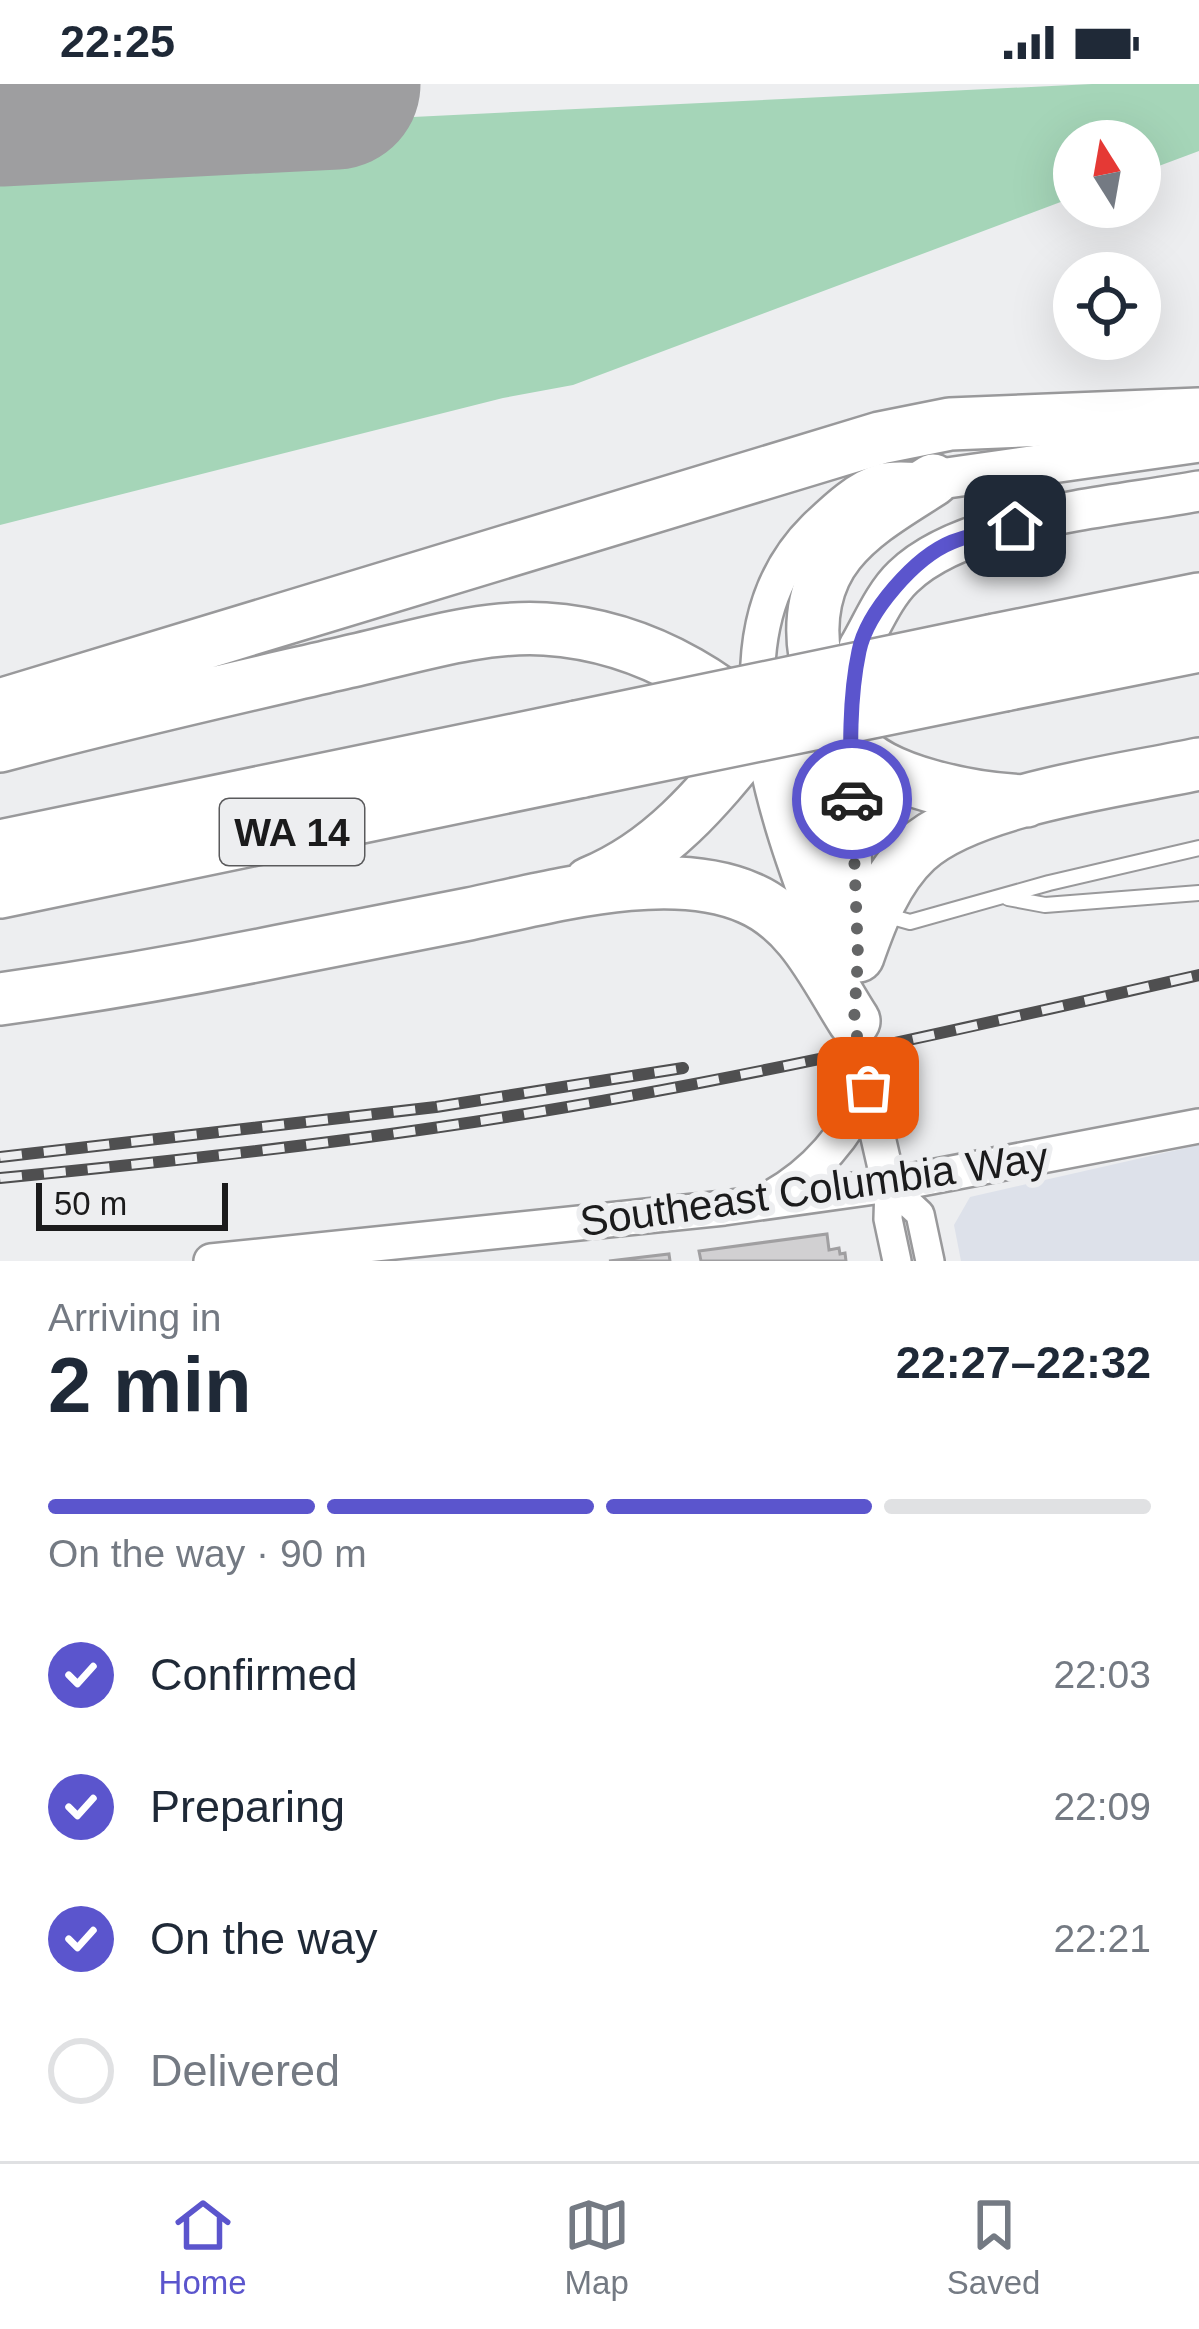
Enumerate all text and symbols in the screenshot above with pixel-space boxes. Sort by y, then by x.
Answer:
text: 22:25 [60,16,175,67]
north arrow [1053,120,1161,228]
map controls [1053,120,1161,360]
button: locate [1053,252,1161,360]
pin [964,475,1066,577]
icon: home [982,493,1048,559]
courier [792,739,912,859]
icon: car [819,766,885,832]
road number: WA 14 [220,799,364,865]
pin [817,1037,919,1139]
icon: bag [835,1055,901,1121]
street label: Southeast Columbia Way [577,1133,1051,1245]
scale bar [36,1177,228,1230]
text: 50 m [54,1185,127,1222]
text: Arriving in [48,1296,221,1339]
text: 22:27–22:32 [896,1337,1151,1388]
text: 2 min [48,1341,252,1429]
text: On the way · 90 m [48,1532,367,1575]
icon: check [48,1642,114,1708]
text: Confirmed [150,1649,358,1700]
text: 22:03 [1053,1653,1151,1696]
icon: check [48,1774,114,1840]
text: Preparing [150,1781,345,1832]
text: 22:09 [1053,1785,1151,1828]
icon: check [48,1906,114,1972]
text: On the way [150,1913,378,1964]
text: 22:21 [1053,1917,1151,1960]
text: Delivered [150,2045,340,2096]
tab: Home [159,2192,247,2302]
tab: Map [564,2192,630,2302]
tab: Saved [947,2192,1040,2302]

